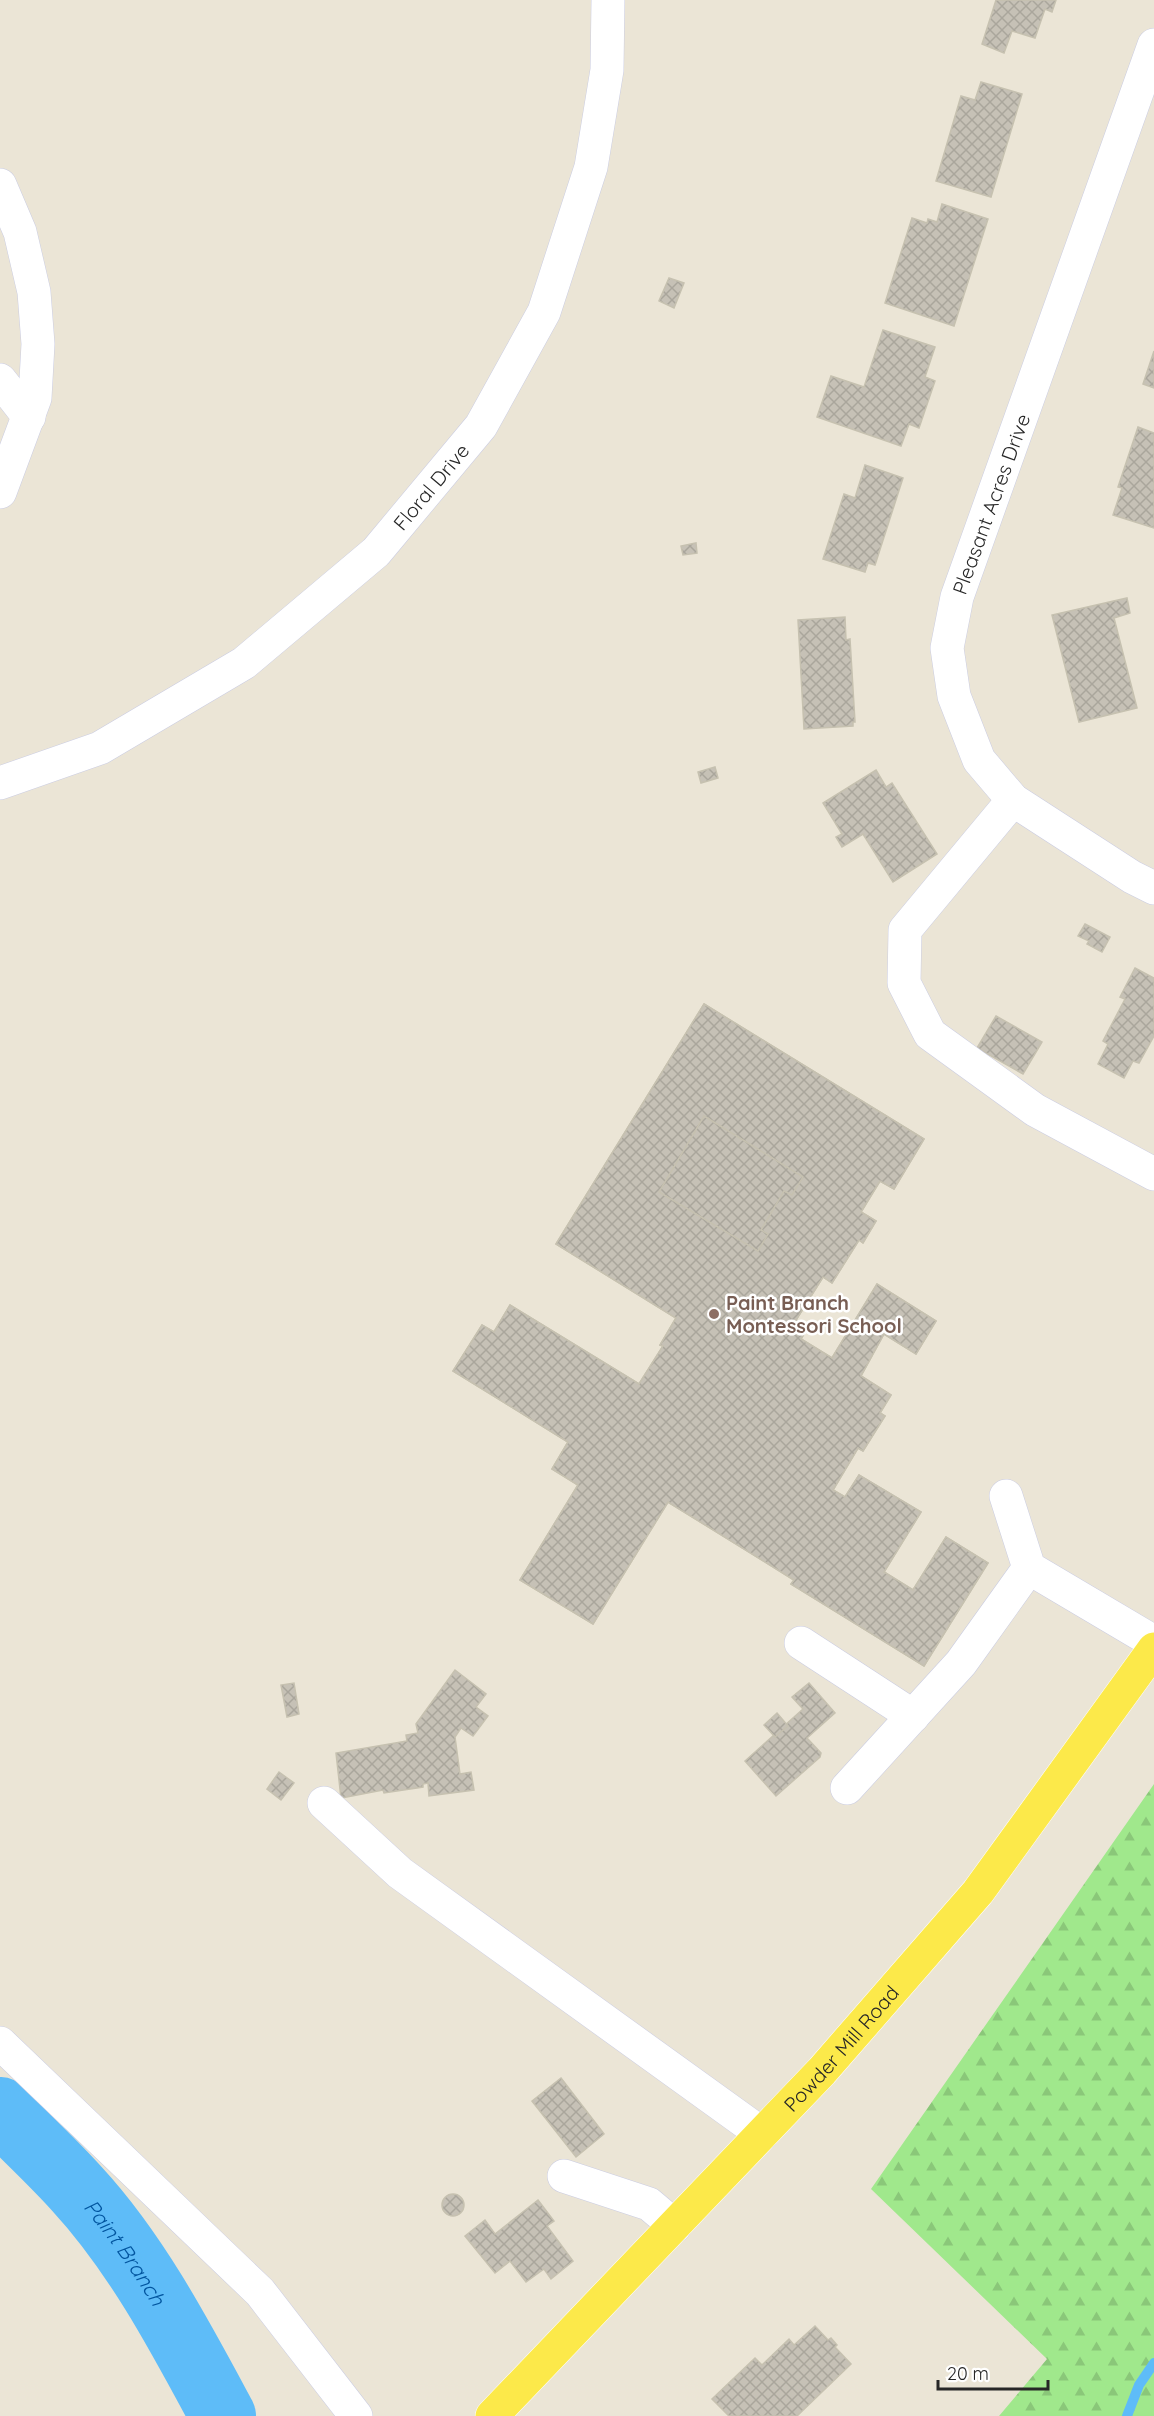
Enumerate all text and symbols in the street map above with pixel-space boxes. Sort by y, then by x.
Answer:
street label: Pleasant Acres Drive [947,410,1035,598]
street label: Floral Drive [387,438,474,535]
place label: Paint Branch Montessori School [726,1290,902,1338]
marker: Paint Branch Montessori School [707,1307,721,1321]
street label: Powder Mill Road [778,1980,904,2116]
water label: Paint Branch [79,2194,172,2311]
scale bar [938,2353,1048,2391]
text: 20 m [947,2362,989,2385]

